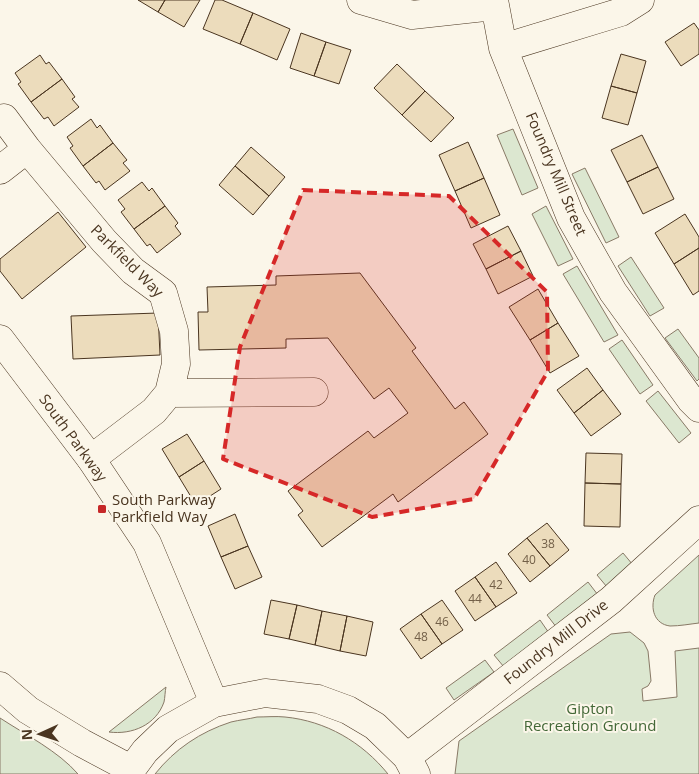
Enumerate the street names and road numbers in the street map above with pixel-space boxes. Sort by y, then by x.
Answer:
street label: Foundry Mill Street [522,109,592,239]
street label: Parkfield Way [87,220,169,301]
street label: South Parkway [35,390,113,486]
street label: Foundry Mill Drive [499,594,612,688]

